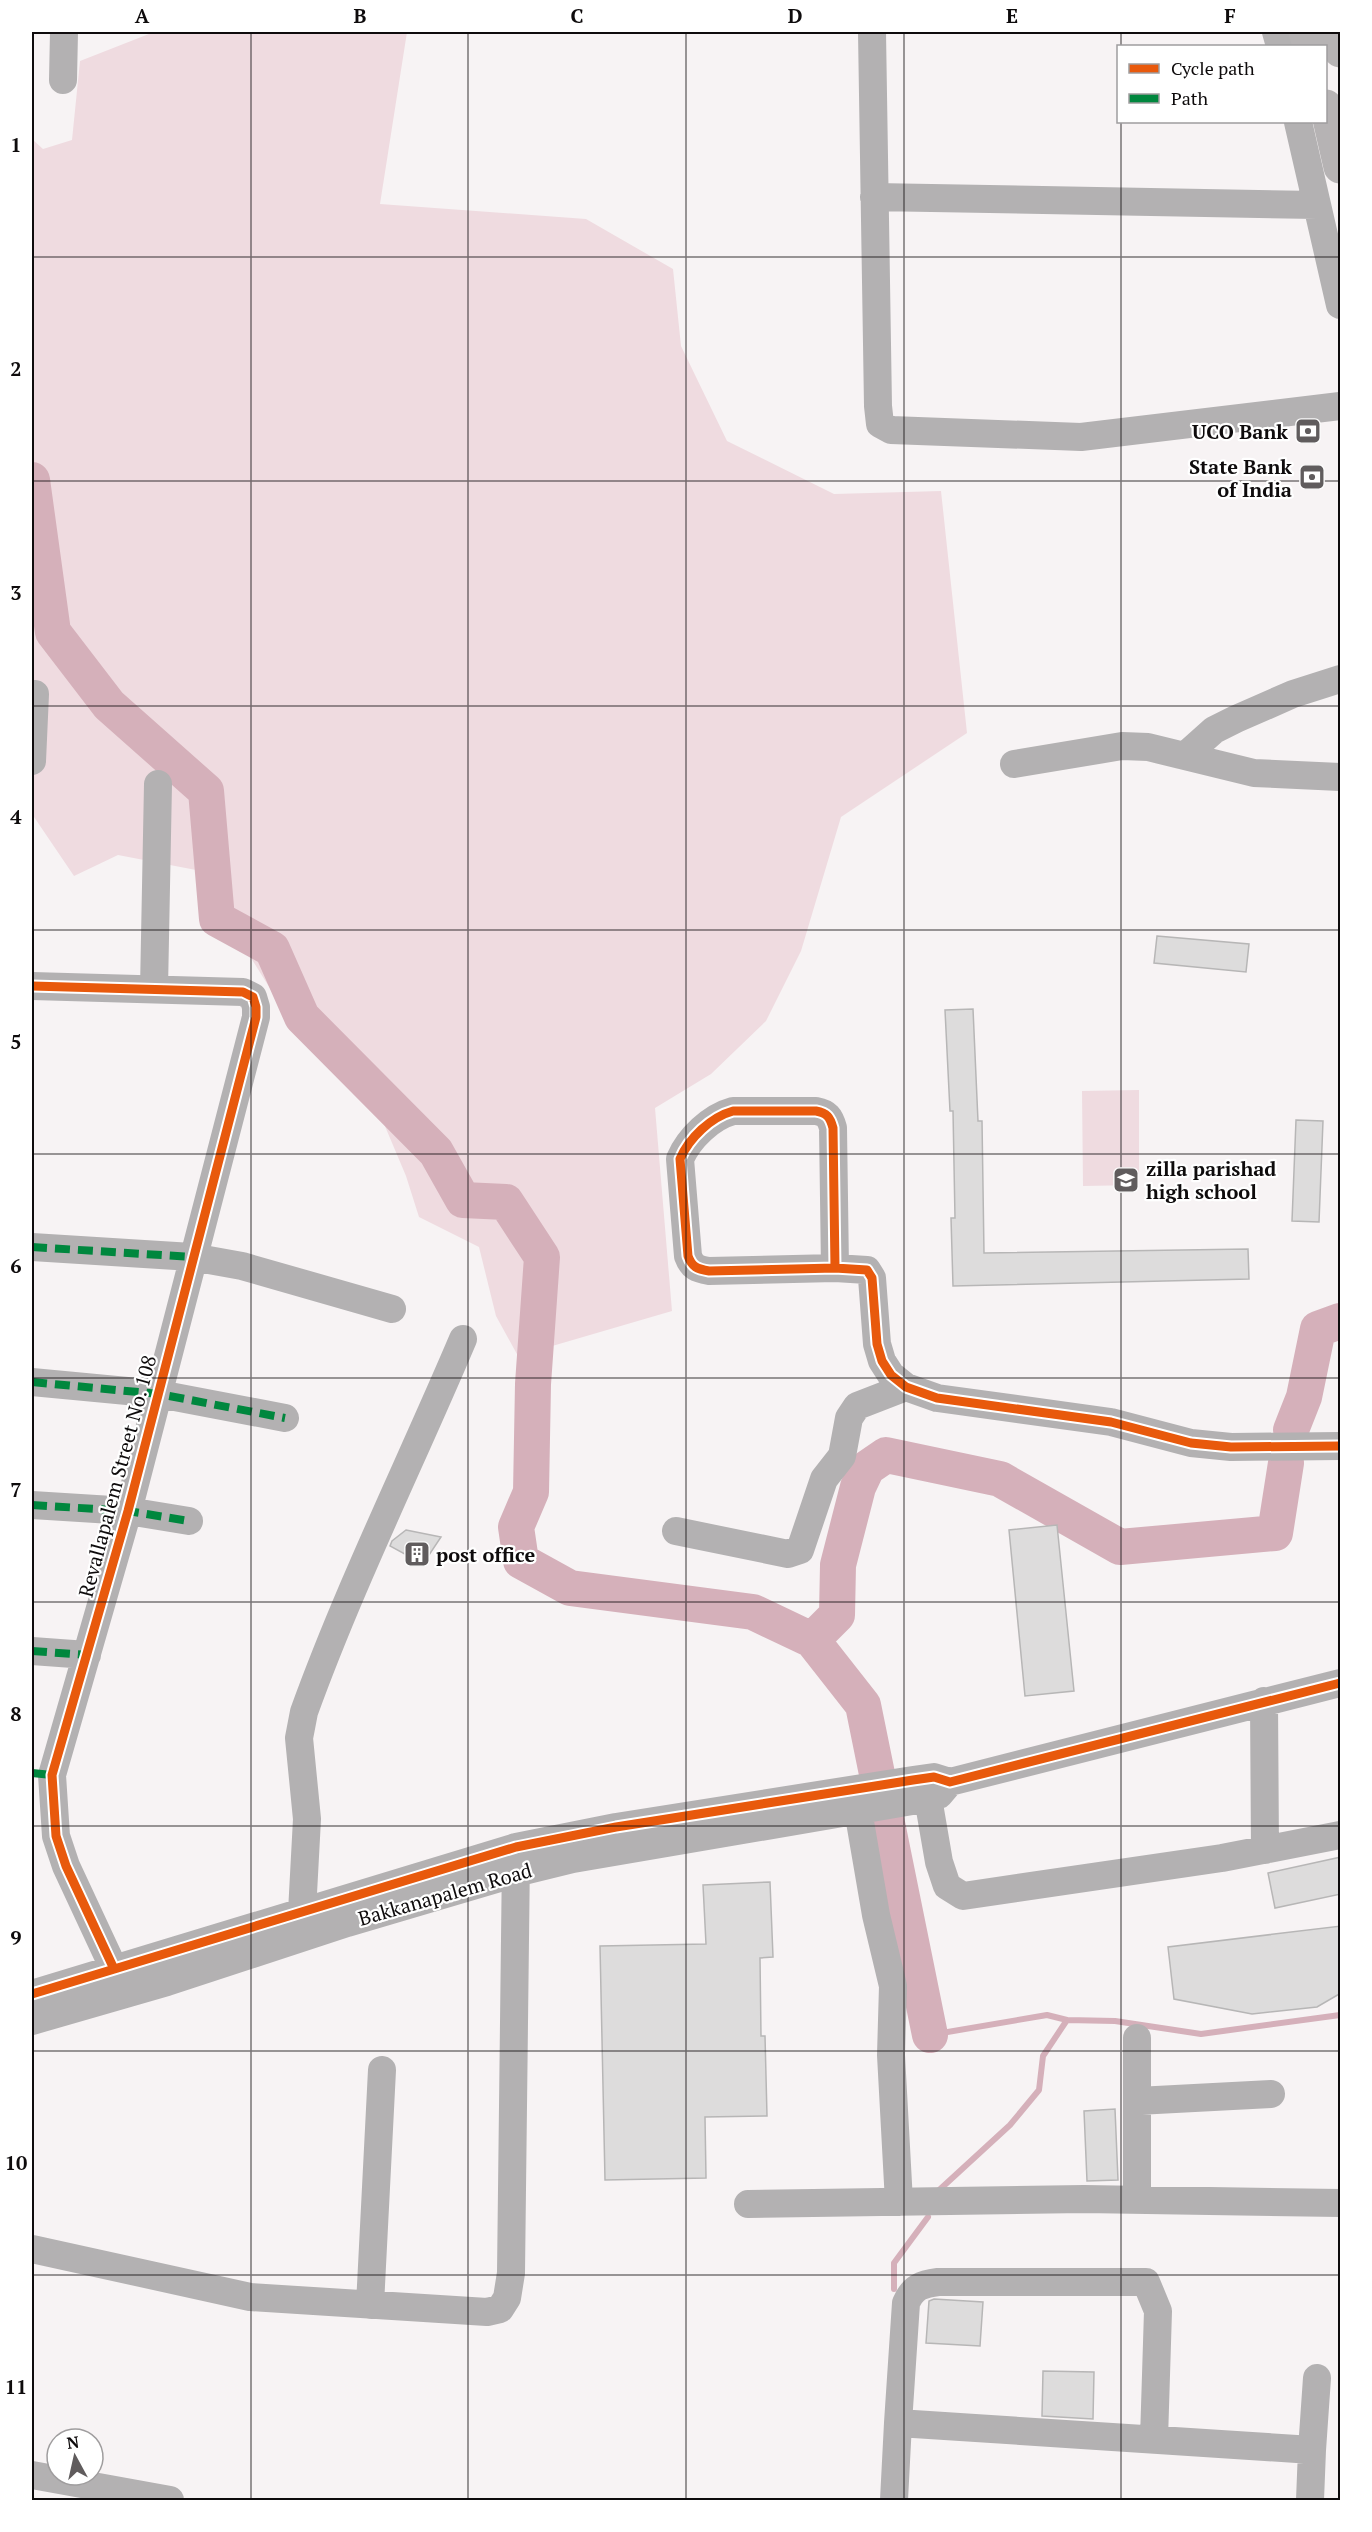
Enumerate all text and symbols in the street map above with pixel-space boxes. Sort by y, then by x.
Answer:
text: A [135,2,150,29]
text: B [354,2,367,29]
text: C [570,2,584,29]
text: D [788,2,802,29]
text: E [1006,2,1018,29]
text: F [1224,2,1236,29]
legend [1117,45,1327,123]
text: Cycle path [1171,56,1255,80]
text: Path [1171,86,1208,110]
text: 1 [10,131,22,158]
text: 2 [10,355,22,382]
bank icon: UCO Bank [1293,416,1323,446]
place label: UCO Bank [1192,418,1288,445]
place label: State Bank of India [1189,453,1292,503]
bank icon: State Bank of India [1297,462,1327,492]
text: 3 [10,579,22,606]
text: 4 [10,803,22,830]
text: 5 [10,1028,22,1055]
place label: zilla parishad high school [1146,1155,1276,1205]
school or university icon: zilla parishad high school [1111,1165,1141,1195]
text: 6 [10,1252,22,1279]
street label: Revallapalem Street No. 108 [72,1352,162,1600]
text: 7 [10,1476,22,1503]
building icon: post office [402,1539,432,1569]
place label: post office [436,1541,535,1568]
text: 8 [10,1700,22,1727]
street label: Bakkanapalem Road [355,1856,535,1932]
text: 9 [10,1924,22,1951]
text: 10 [5,2149,27,2176]
text: 11 [5,2373,27,2400]
north arrow [45,2427,105,2487]
text: N [65,2430,80,2454]

